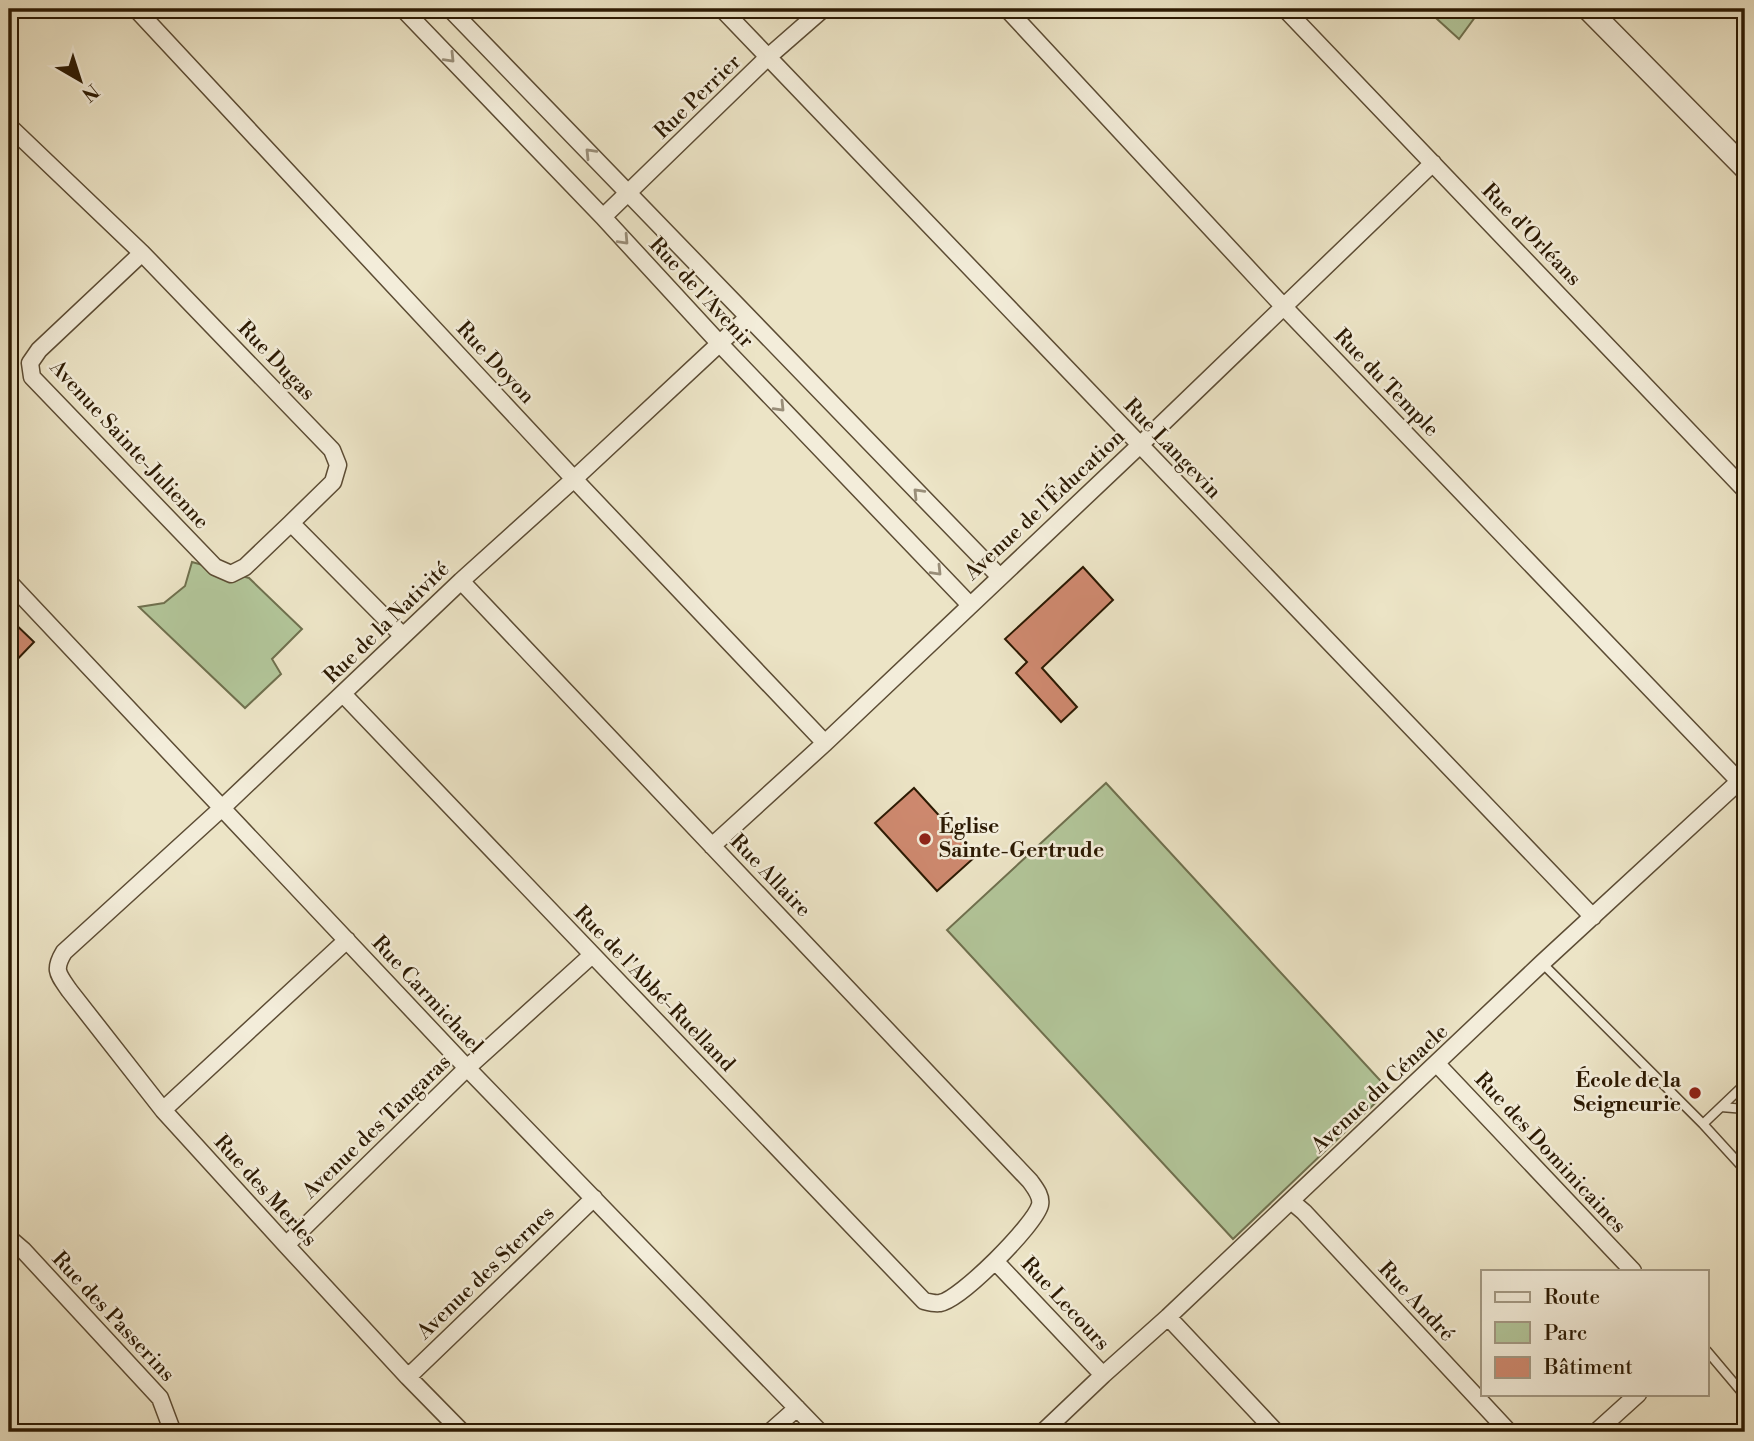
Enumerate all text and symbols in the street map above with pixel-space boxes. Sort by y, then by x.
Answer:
north arrow [46,46,116,116]
street label: Rue Perrier [649,49,747,145]
one-way arrow [442,50,455,63]
text: N [77,78,103,106]
one-way arrow [585,149,598,162]
street label: Rue d'Orléans [1476,178,1586,292]
one-way arrow [616,232,628,245]
street label: Rue de l'Avenir [643,232,759,354]
street label: Rue Dugas [232,316,320,406]
street label: Rue Doyon [450,316,540,410]
street label: Rue du Temple [1328,323,1444,443]
street label: Avenue Sainte-Julienne [43,354,214,535]
street label: Rue Langevin [1118,393,1227,505]
one-way arrow [771,398,784,411]
street label: Avenue de l'Éducation [957,422,1131,587]
one-way arrow [914,488,927,501]
street label: Rue de la Nativité [319,556,455,690]
one-way arrow [928,563,941,576]
place label: Église Sainte-Gertrude [939,812,1104,864]
street label: Rue Allaire [724,829,816,923]
marker: Église Sainte-Gertrude [917,831,933,847]
street label: Rue de l'Abbé-Ruelland [568,901,740,1077]
street label: Rue Carmichael [366,931,488,1059]
street label: Avenue du Cénacle [1306,1019,1454,1160]
street label: Avenue des Tangaras [297,1049,457,1205]
place label: École de la Seigneurie [1573,1066,1682,1118]
street label: Rue des Dominicaines [1469,1067,1631,1239]
marker: École de la Seigneurie [1687,1085,1703,1101]
street label: Rue des Merles [208,1130,322,1252]
street label: Avenue des Sternes [411,1201,560,1346]
street label: Rue des Passerins [46,1247,180,1387]
street label: Rue Lecours [1015,1252,1115,1356]
street label: Rue André [1372,1257,1460,1347]
legend [1481,1270,1708,1396]
text: Route [1544,1285,1600,1311]
text: Parc [1544,1321,1587,1347]
text: Bâtiment [1543,1355,1633,1381]

